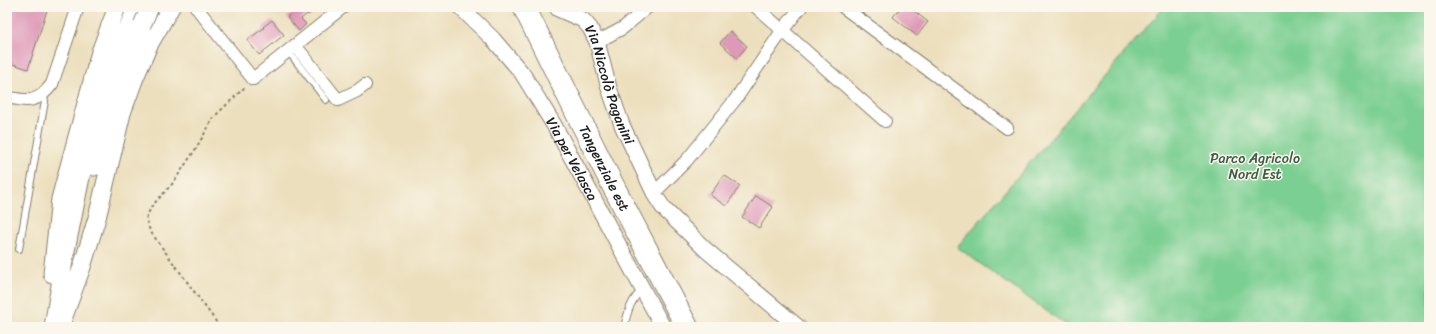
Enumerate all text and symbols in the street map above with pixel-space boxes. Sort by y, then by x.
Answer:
street label: Via Niccolò Paganini [577,20,642,150]
street label: Via per Velasca [539,112,605,206]
street label: Tangenziale est [572,121,636,216]
park label: Parco Agricolo Nord Est [1210,146,1300,187]

